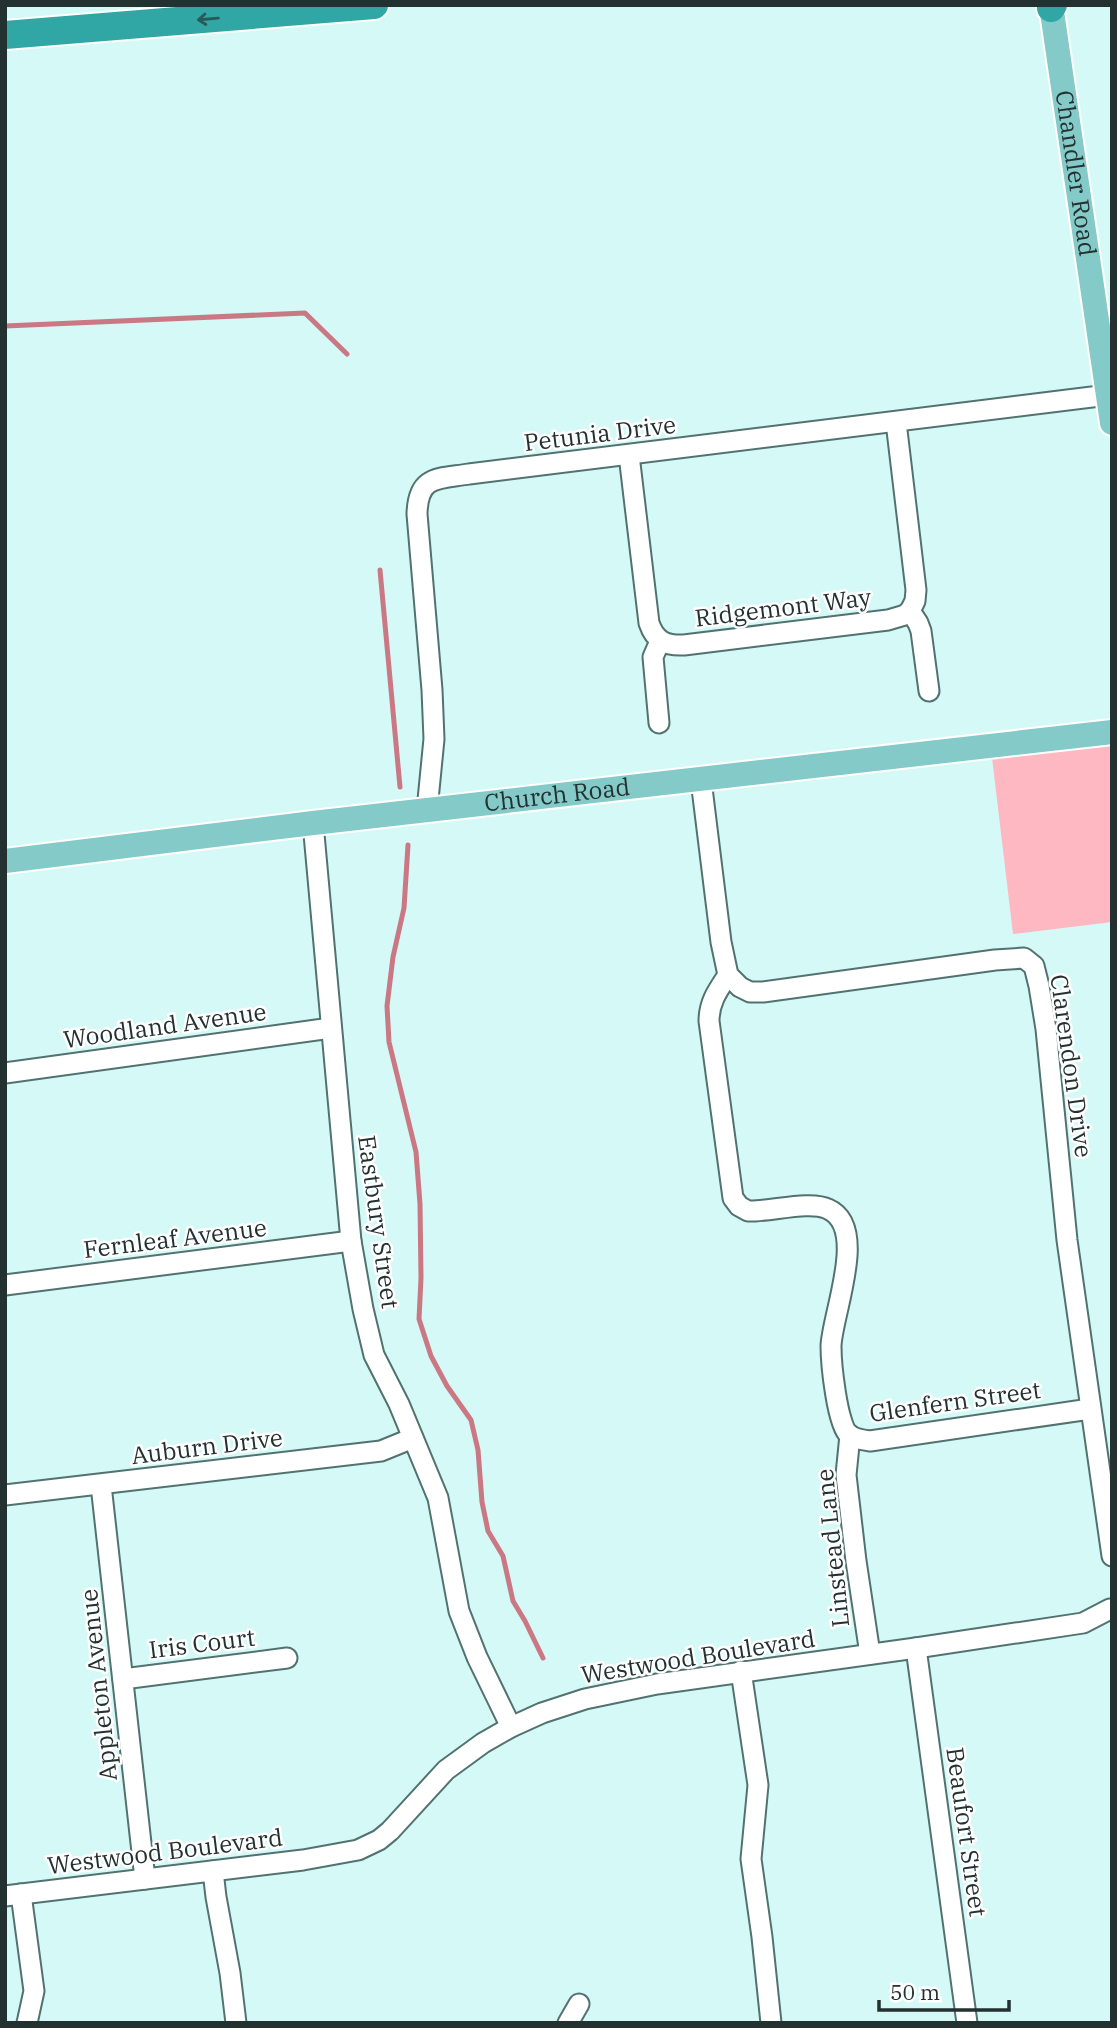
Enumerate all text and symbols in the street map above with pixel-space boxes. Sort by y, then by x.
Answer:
one-way arrow [198,13,220,26]
street label: Chandler Road [1049,88,1104,258]
street label: Petunia Drive [522,408,678,458]
street label: Ridgemont Way [693,580,873,634]
street label: Church Road [482,770,631,818]
street label: Clarendon Drive [1043,972,1101,1159]
street label: Woodland Avenue [61,995,268,1055]
street label: Eastbury Street [351,1133,407,1311]
street label: Fernleaf Avenue [81,1211,268,1265]
street label: Glenfern Street [867,1373,1043,1429]
street label: Auburn Drive [129,1421,284,1471]
street label: Linstead Lane [808,1467,856,1629]
street label: Appleton Avenue [72,1587,124,1783]
street label: Iris Court [147,1621,257,1665]
street label: Westwood Boulevard [579,1622,817,1690]
street label: Beaufort Street [939,1745,995,1919]
street label: Westwood Boulevard [46,1821,284,1881]
scale bar [879,1968,1009,2012]
text: 50 m [890,1978,940,2006]

